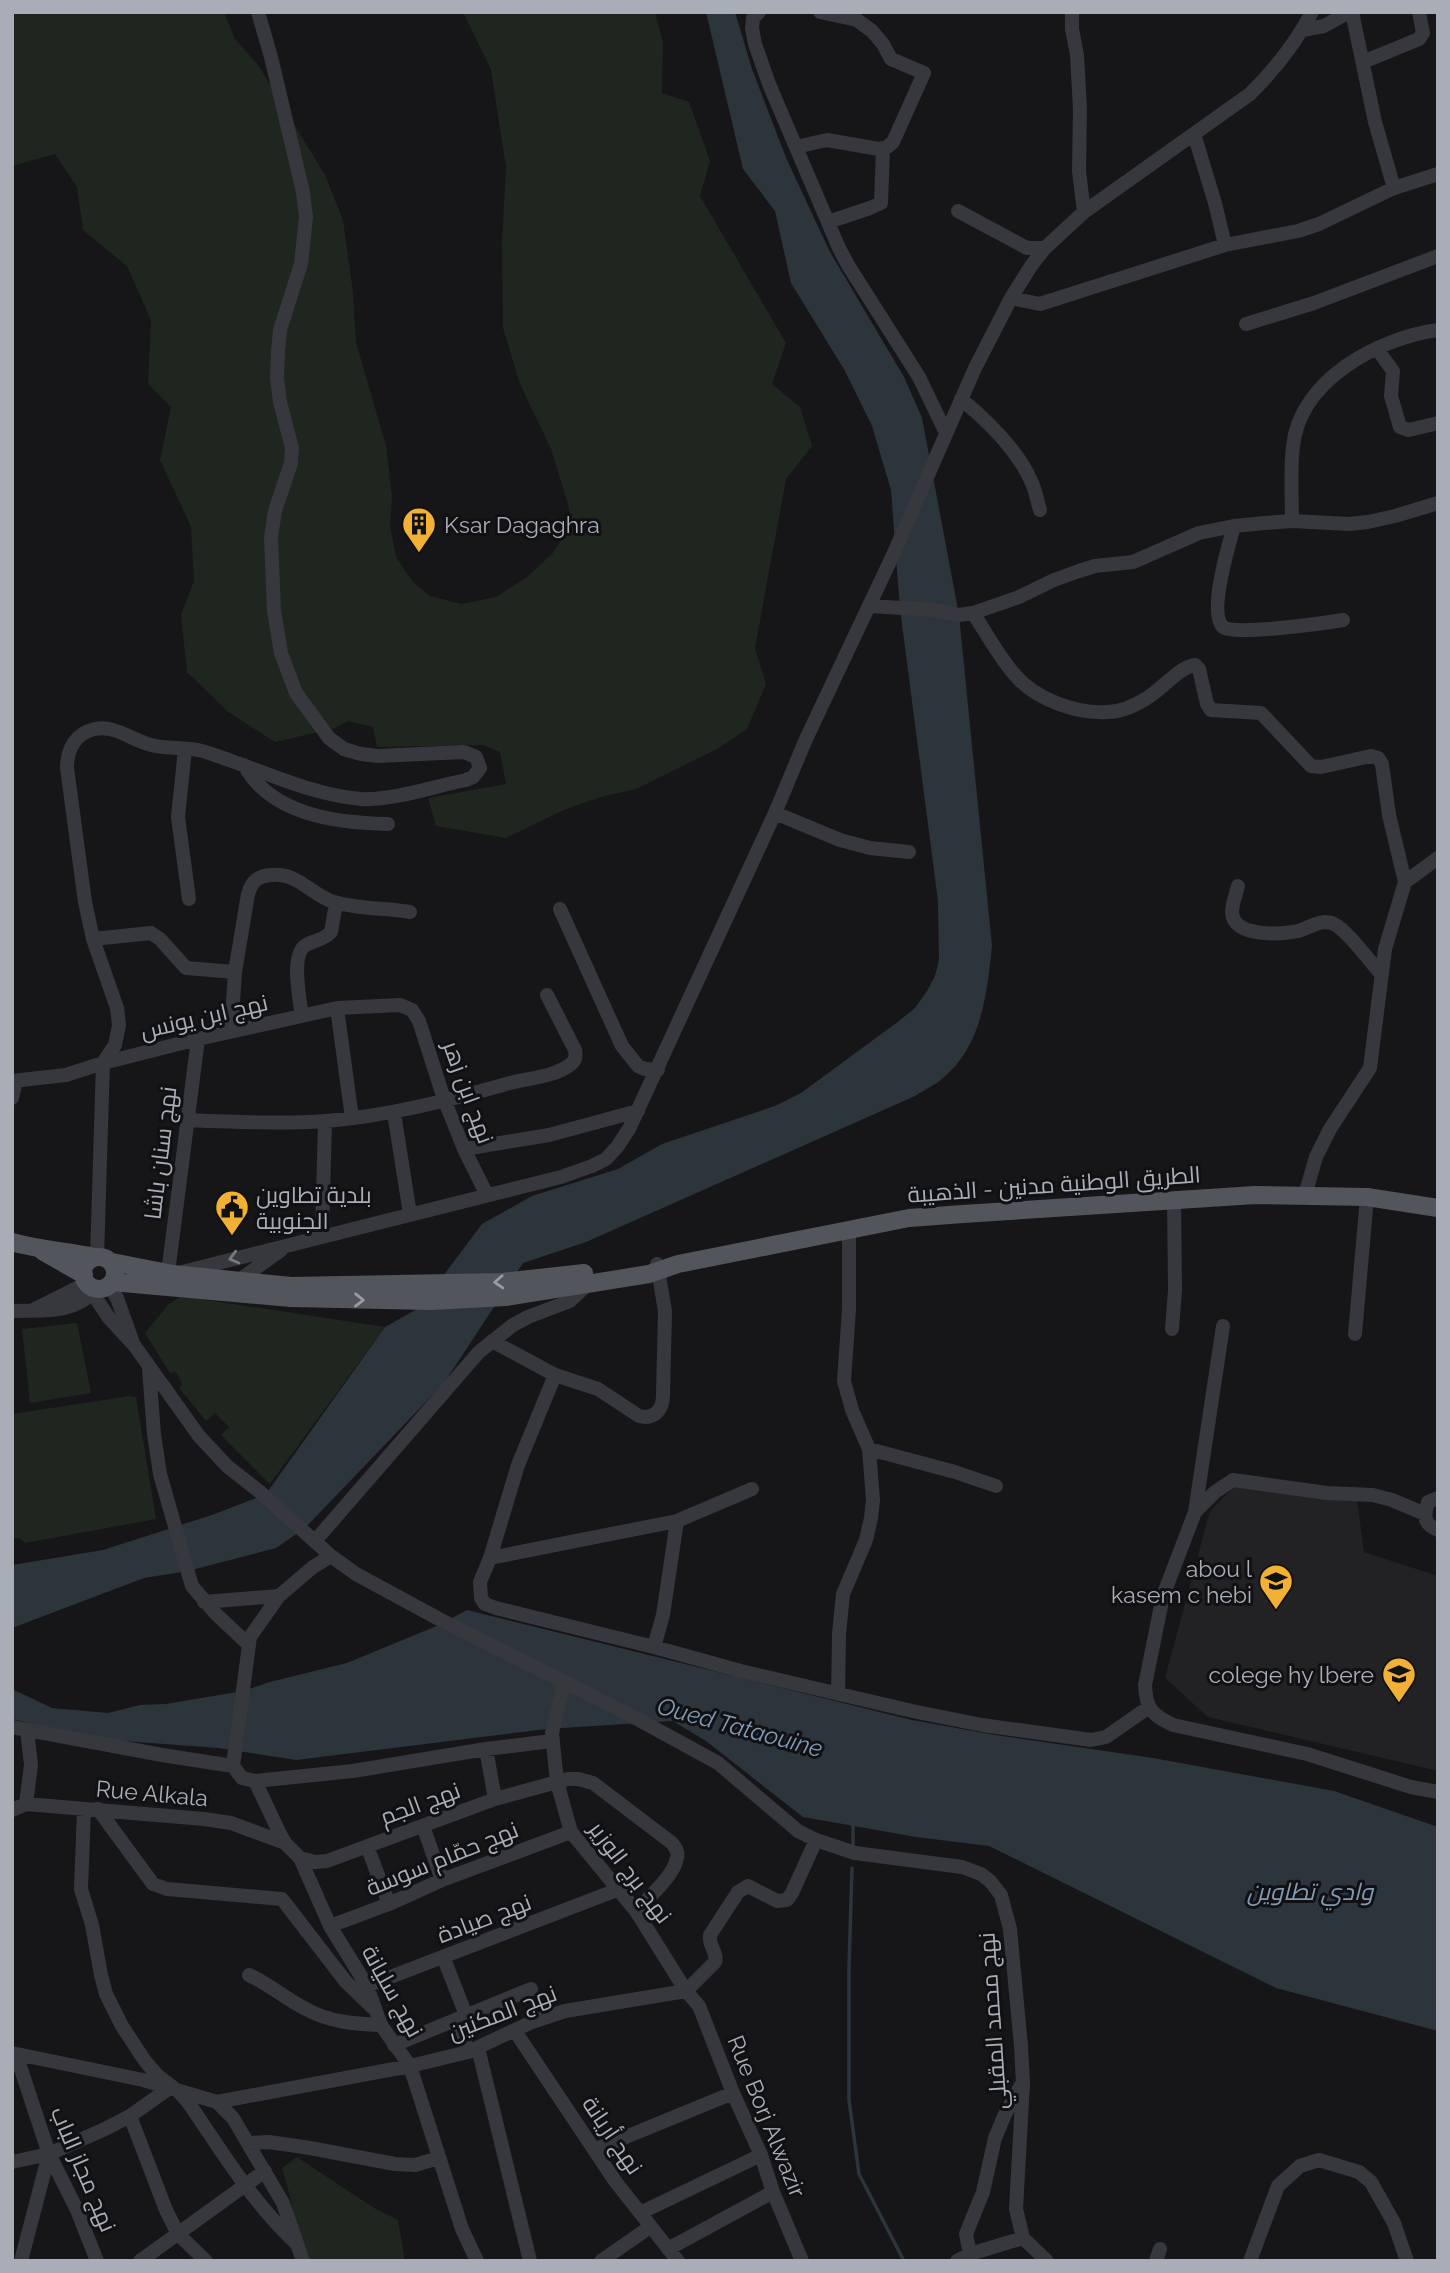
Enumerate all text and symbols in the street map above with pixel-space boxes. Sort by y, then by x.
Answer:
building icon: Ksar Dagaghra [400,505,438,554]
place label: Ksar Dagaghra [444,511,600,538]
street label: نهج ابن يونس [138,988,271,1047]
street label: نهج ابن زهر [434,1035,500,1148]
street label: نهج سنان باشا [138,1085,185,1222]
street label: الطريق الوطنية مدنين - الذهيبة [906,1160,1202,1209]
place label: بلدية تطاوين الجنوبية [256,1181,372,1234]
public building icon: بلدية تطاوين الجنوبية [213,1188,251,1237]
one-way arrow [228,1250,240,1264]
one-way arrow [493,1274,504,1289]
one-way arrow [355,1292,365,1308]
place label: abou l kasem c hebi [1111,1555,1253,1608]
school or university icon: abou l kasem c hebi [1257,1562,1295,1611]
school or university icon: colege hy lbere [1380,1655,1418,1704]
place label: colege hy lbere [1208,1661,1374,1688]
water label: Oued Tataouine [654,1691,826,1763]
street label: Rue Alkala [95,1775,209,1811]
street label: نهج الجم [376,1776,465,1833]
street label: نهج برج الوزير [580,1814,678,1930]
street label: نهج حمّام سوسة [362,1815,523,1904]
water label: وادي تطاوين [1247,1877,1375,1911]
street label: نهج صيادة [433,1888,536,1951]
street label: نهج محمد المقبلي [972,1931,1017,2111]
street label: نهج سليانة [354,1940,429,2043]
street label: نهج المكنين [444,1979,561,2048]
street label: Rue Borj Alwazir [722,2031,812,2201]
street label: نهج أريانة [575,2090,650,2181]
street label: نهج مجاز الباب [43,2102,122,2237]

